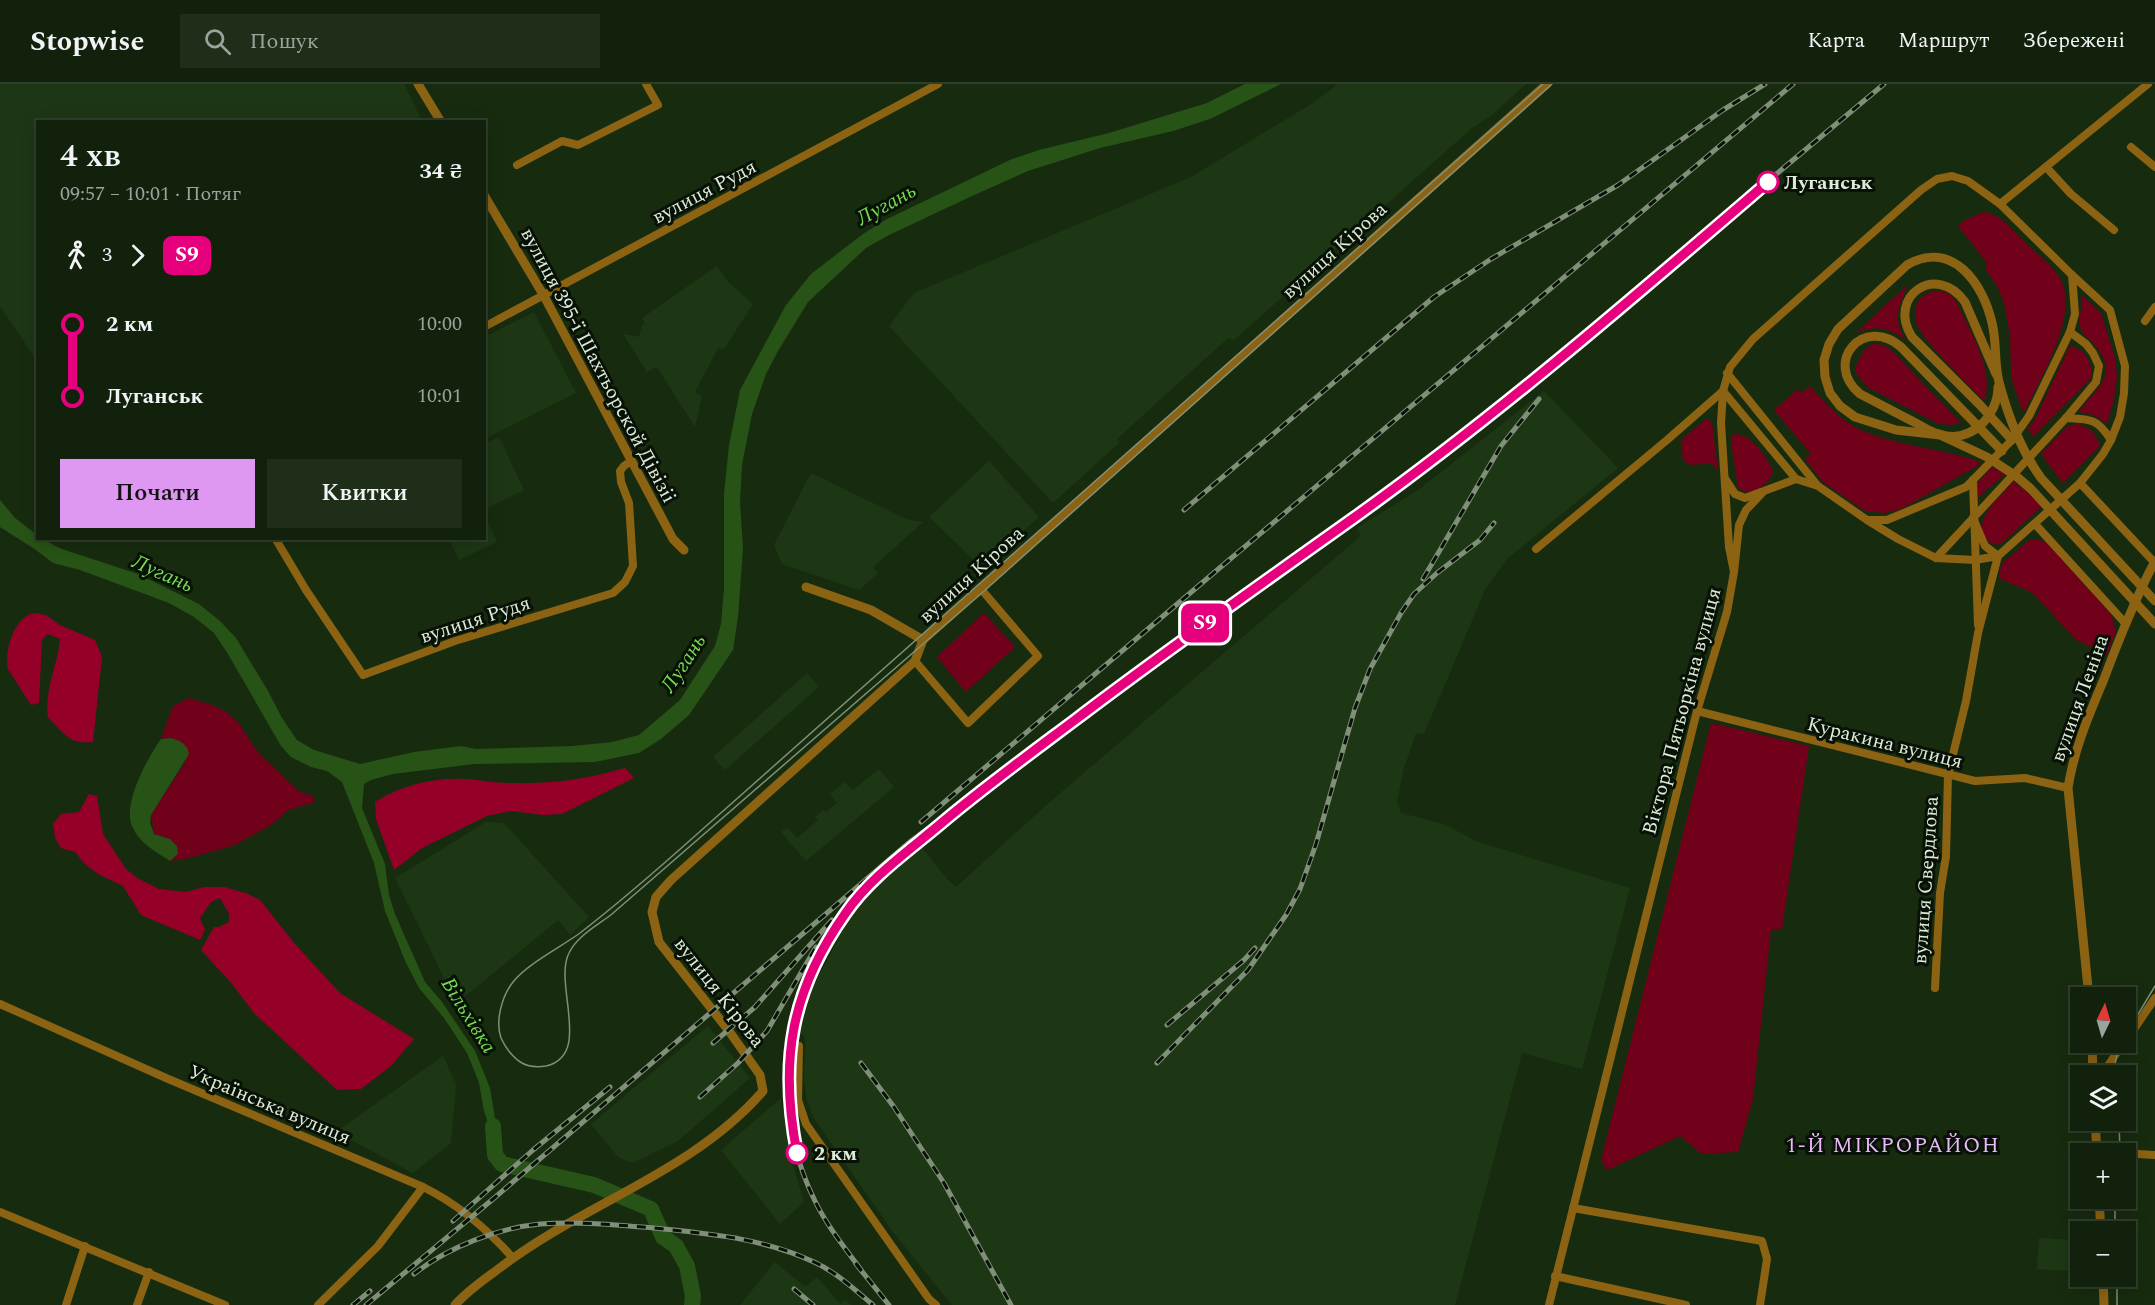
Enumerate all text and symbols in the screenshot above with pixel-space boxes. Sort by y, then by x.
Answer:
search box [180,14,600,68]
text: Stopwise [30,20,144,63]
icon: search [201,25,234,58]
text: Пошук [249,25,319,58]
text: Карта [1808,25,1865,57]
text: Маршрут [1898,25,1989,57]
text: Збережені [2022,25,2125,57]
text: 4 хв [60,131,121,181]
street label: вулиця Рудя [647,152,762,232]
text: 34 ₴ [419,155,462,188]
place label: Луганськ [1784,168,1873,198]
marker: Луганськ [1757,171,1779,193]
water label: Лугань [850,175,922,235]
text: 09:57 – 10:01 · Потяг [60,179,241,209]
street label: вулиця Кірова [1275,195,1394,306]
street label: вулиця 395-ї Шахтьорской Дівізіі [513,222,684,509]
icon: walk [60,239,93,272]
icon: forward [121,239,154,272]
text: S9 [175,239,199,271]
text: 3 [102,240,112,270]
text: 2 км [106,308,153,341]
text: 10:00 [417,309,462,339]
text: Луганськ [106,380,204,413]
text: 10:01 [417,381,462,411]
button: Почати [60,459,255,528]
button: Квитки [267,459,462,528]
street label: вулиця Кірова [912,519,1031,630]
water label: Лугань [126,546,199,602]
street label: Віктора Пятьоркіна вулиця [1635,585,1729,838]
street label: вулиця Рудя [416,588,534,652]
line badge: S9 [1178,604,1232,642]
text: S9 [1193,607,1217,639]
water label: Лугань [652,628,715,700]
street label: вулиця Леніна [2043,630,2117,766]
street label: Куракина вулиця [1804,709,1966,777]
street label: вулиця Свердлова [1905,795,1947,965]
street label: вулиця Кірова [666,931,772,1054]
water label: Вільхівка [432,971,504,1060]
north arrow [2070,987,2136,1053]
map controls [2070,987,2136,1287]
street label: Українська вулиця [184,1057,355,1153]
button: layers [2070,1065,2136,1131]
district label: 1-Й МІКРОРАЙОН [1786,1130,2000,1162]
place label: 2 км [814,1139,857,1169]
marker: 2 км [786,1142,808,1164]
button: + [2070,1143,2136,1209]
button: − [2070,1221,2136,1287]

